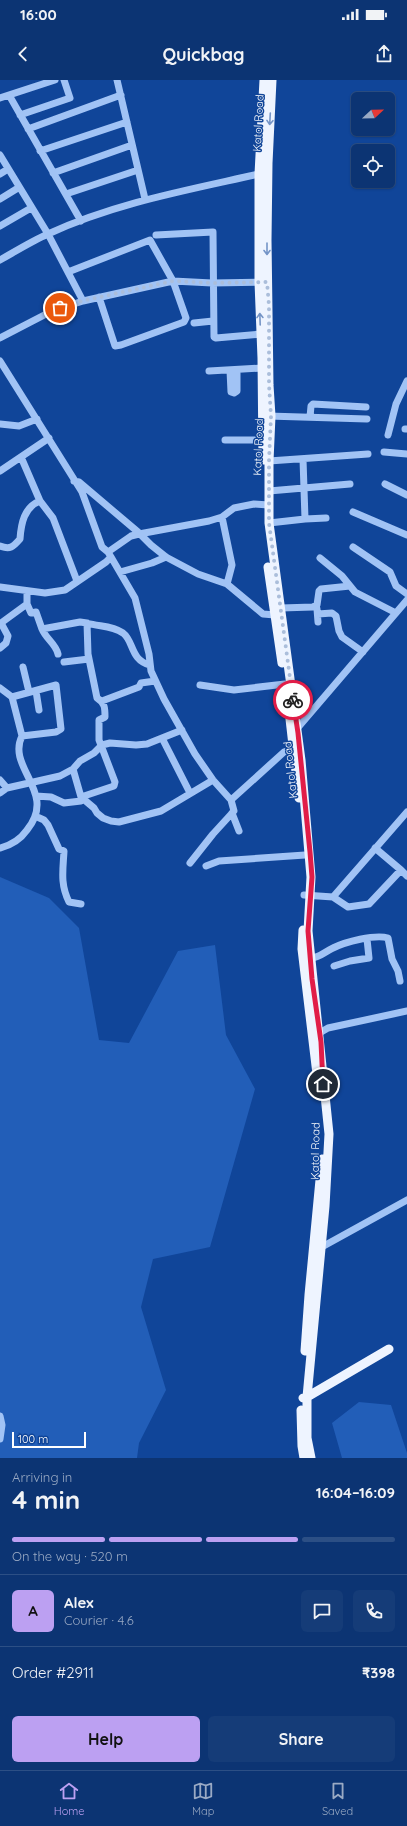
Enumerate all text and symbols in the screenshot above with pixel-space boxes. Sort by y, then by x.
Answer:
text: 16:00 [20,5,57,24]
icon: back [12,43,34,65]
text: Quickbag [162,43,245,66]
icon: share [373,43,395,65]
north arrow [351,92,395,136]
map controls [351,92,395,188]
street label: Katol Road [250,94,266,152]
one-way arrow [266,112,274,125]
button: locate [351,144,395,188]
one-way arrow [263,242,271,255]
pin [43,291,77,325]
icon: bag [49,297,71,319]
one-way arrow [256,313,264,326]
street label: Katol Road [250,418,266,476]
courier [273,680,313,720]
icon: bike [282,689,304,711]
street label: Katol Road [280,741,300,799]
pin [306,1067,340,1101]
icon: home [312,1073,334,1095]
street label: Katol Road [308,1122,322,1180]
scale bar [12,1430,86,1449]
text: 100 m [18,1432,48,1446]
text: Arriving in [12,1469,72,1485]
text: 4 min [12,1483,80,1516]
text: 16:04–16:09 [316,1483,395,1502]
text: On the way · 520 m [12,1548,128,1564]
button: chat [301,1590,343,1632]
button: phone [353,1590,395,1632]
text: Alex [64,1593,94,1612]
text: A [28,1601,38,1620]
text: Courier · 4.6 [64,1612,134,1628]
text: Order #2911 [12,1663,94,1682]
text: ₹398 [362,1663,395,1682]
button: Help [12,1716,200,1762]
button: Share [208,1716,395,1762]
tab: Home [54,1780,85,1818]
tab: Map [192,1780,214,1818]
tab: Saved [322,1780,353,1818]

